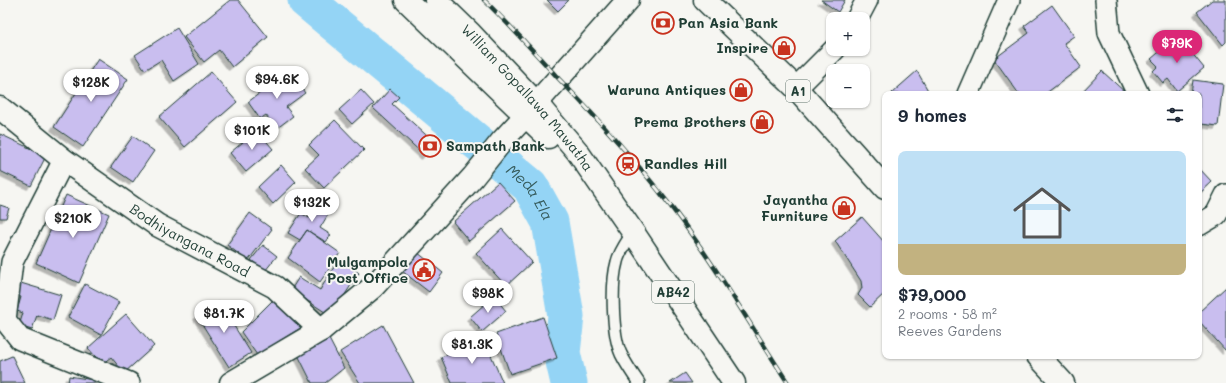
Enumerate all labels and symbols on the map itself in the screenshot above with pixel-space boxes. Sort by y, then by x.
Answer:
bank icon: Pan Asia Bank [650,10,676,36]
place label: Pan Asia Bank [678,13,778,32]
street label: William Gopallawa Mawatha [458,20,598,175]
pin: $79K [1153,30,1201,64]
shop icon: Inspire [771,35,797,61]
place label: Inspire [717,38,768,57]
pin: $94.6K [244,66,310,100]
pin: $128K [63,69,119,103]
shop icon: Waruna Antiques [728,77,754,103]
place label: Waruna Antiques [607,80,726,99]
road number: A1 [786,80,810,102]
shop icon: Prema Brothers [749,109,775,135]
place label: Prema Brothers [634,112,746,131]
pin: $101K [224,117,280,151]
bank icon: Sampath Bank [417,133,443,159]
place label: Sampath Bank [446,136,545,155]
station icon: Randles Hill [615,151,641,177]
place label: Randles Hill [644,154,727,173]
water label: Meda Ela [502,159,558,224]
pin: $132K [284,189,340,223]
place label: Jayantha Furniture [761,190,828,225]
shop icon: Jayantha Furniture [831,195,857,221]
street label: Bodhiyangana Road [126,199,253,281]
pin: $210K [45,205,101,239]
place label: Mulgampola Post Office [327,252,408,287]
public building icon: Mulgampola Post Office [411,257,437,283]
pin: $98K [464,280,512,314]
road number: AB42 [652,281,694,303]
pin: $81.7K [191,300,257,334]
pin: $81.3K [439,331,505,365]

